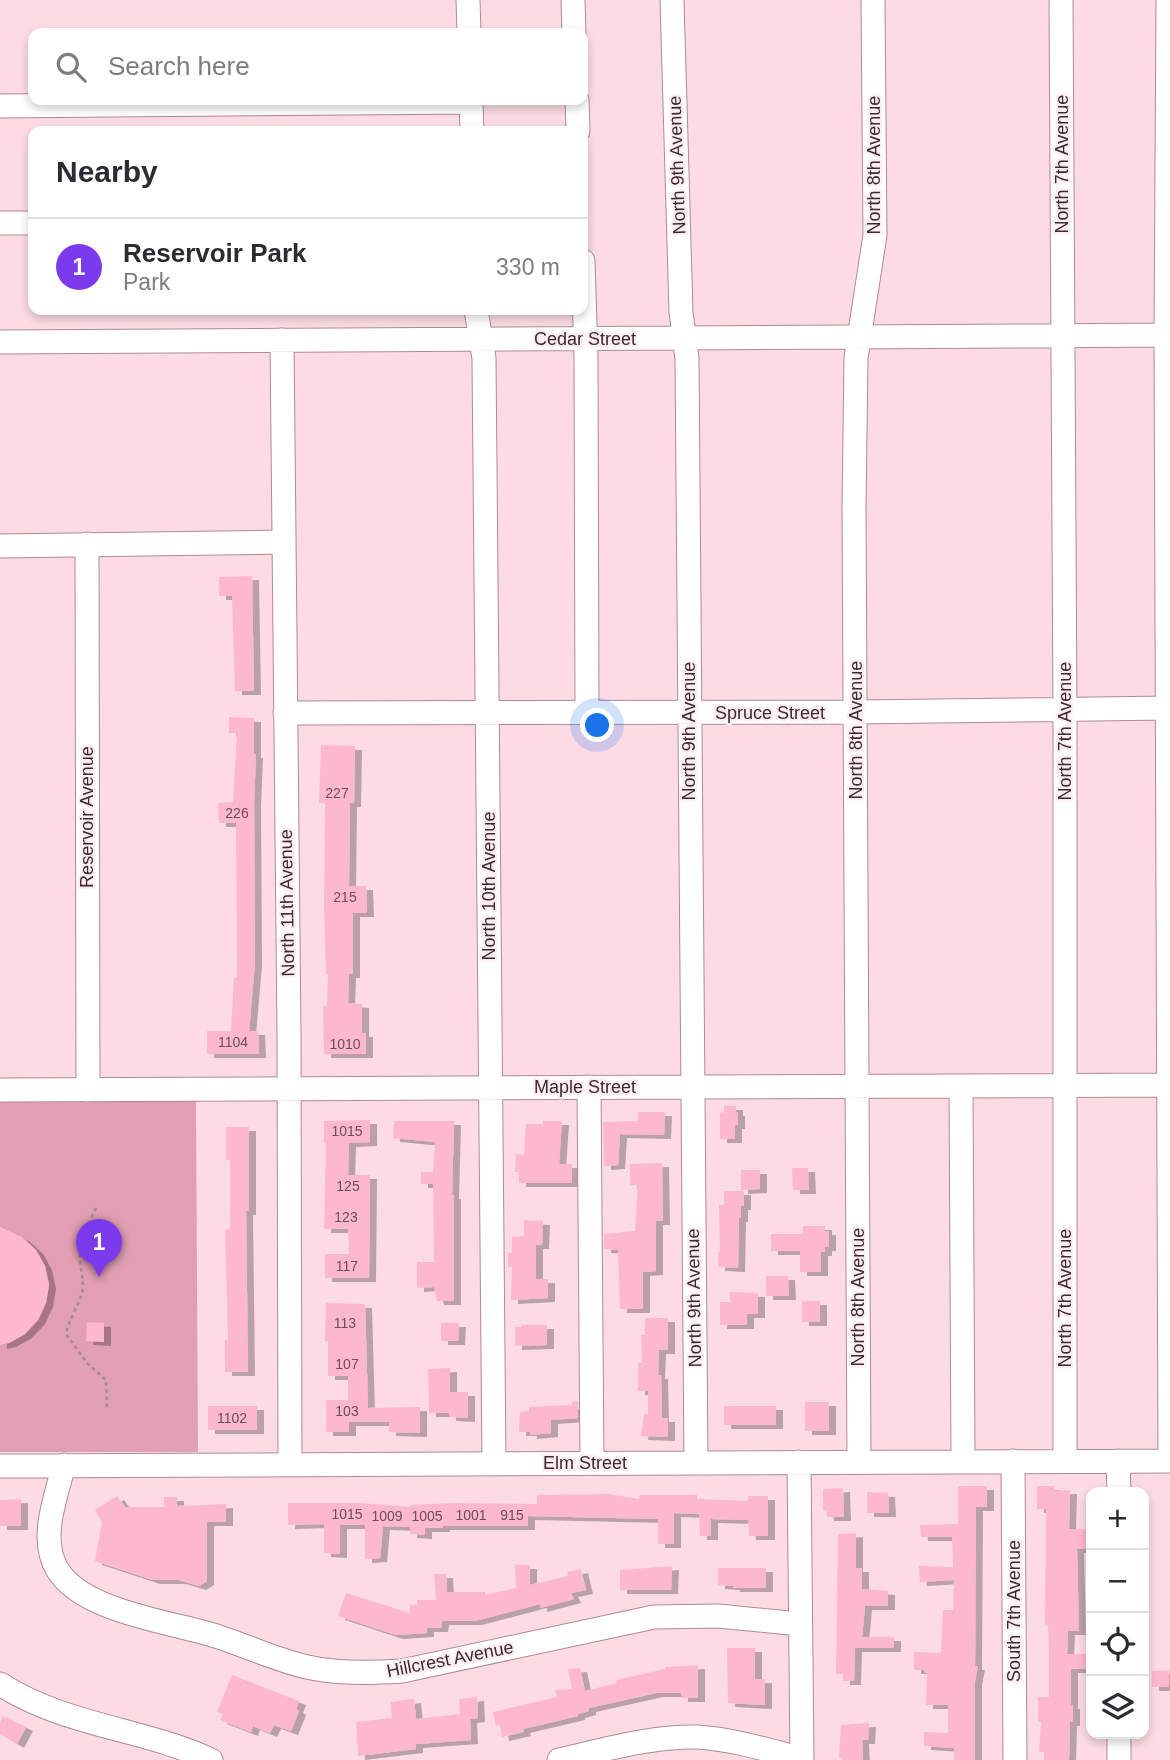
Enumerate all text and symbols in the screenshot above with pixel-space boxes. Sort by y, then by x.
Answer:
search box [28,28,588,105]
icon: search [52,48,90,86]
text: Search here [108,51,250,81]
street label: North 9th Avenue [665,95,689,235]
street label: North 7th Avenue [1052,95,1072,233]
street label: North 8th Avenue [864,96,884,234]
text: Nearby [56,155,158,188]
text: Reservoir Park [123,238,307,268]
text: 1 [73,254,85,280]
text: 330 m [496,254,560,280]
text: Park [123,269,170,295]
street label: Cedar Street [534,329,636,349]
street label: North 8th Avenue [846,661,866,799]
street label: North 9th Avenue [679,662,699,800]
street label: North 7th Avenue [1055,662,1075,800]
street label: Spruce Street [715,703,825,723]
your location [580,708,614,742]
street label: Reservoir Avenue [77,746,97,888]
house number: 227 [325,785,349,801]
house number: 226 [225,805,249,821]
street label: North 10th Avenue [479,812,499,960]
street label: North 11th Avenue [276,829,298,977]
house number: 215 [333,889,357,905]
house number: 1104 [218,1034,248,1050]
house number: 1010 [329,1036,361,1052]
street label: Maple Street [534,1077,636,1097]
house number: 1015 [331,1123,363,1139]
house number: 125 [336,1178,360,1194]
house number: 123 [334,1209,358,1225]
pin: 1 [76,1219,122,1277]
street label: North 9th Avenue [683,1228,705,1368]
street label: North 8th Avenue [848,1228,868,1366]
street label: North 7th Avenue [1055,1229,1075,1367]
house number: 117 [336,1258,358,1274]
house number: 113 [334,1315,356,1331]
house number: 107 [335,1356,359,1372]
house number: 103 [335,1403,359,1419]
house number: 1102 [217,1410,247,1426]
street label: Elm Street [543,1453,627,1473]
map controls [1086,1487,1149,1739]
button: + [1086,1487,1149,1550]
house number: 1015 [331,1506,363,1522]
house number: 1001 [455,1507,487,1523]
house number: 915 [500,1507,524,1523]
house number: 1009 [371,1508,403,1524]
house number: 1005 [411,1508,443,1524]
street label: South 7th Avenue [1004,1540,1024,1682]
button: − [1086,1550,1149,1613]
button: locate [1086,1613,1149,1676]
street label: Hillcrest Avenue [385,1637,515,1681]
button: layers [1086,1676,1149,1739]

